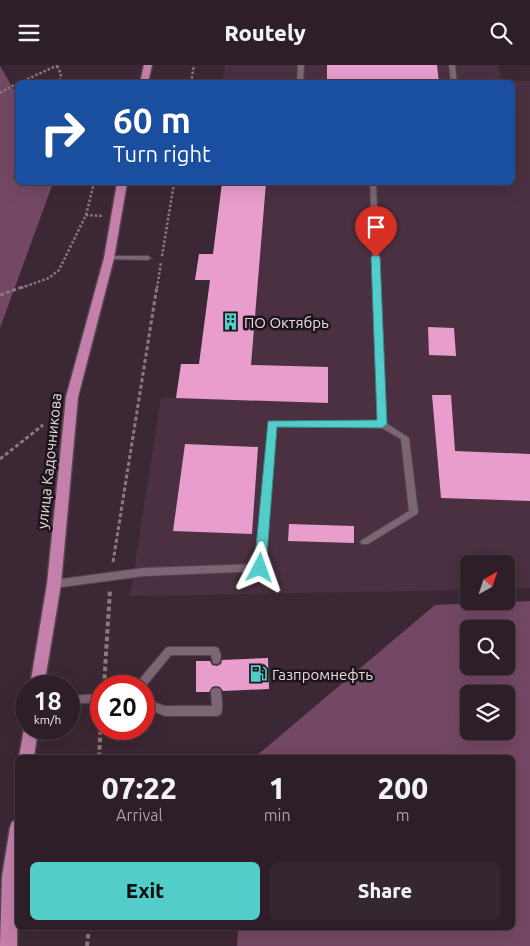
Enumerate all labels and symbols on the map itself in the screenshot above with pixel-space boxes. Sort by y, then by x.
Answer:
pin [355,206,397,257]
building icon: ПО Октябрь [220,312,240,332]
place label: ПО Октябрь [244,314,329,331]
street label: улица Кадочникова [33,392,65,530]
position arrow [233,541,285,593]
north arrow [460,555,515,610]
fuel station icon: Газпромнефть [248,664,268,684]
place label: Газпромнефть [272,666,373,683]
speed limit sign: 20 [90,675,155,740]

